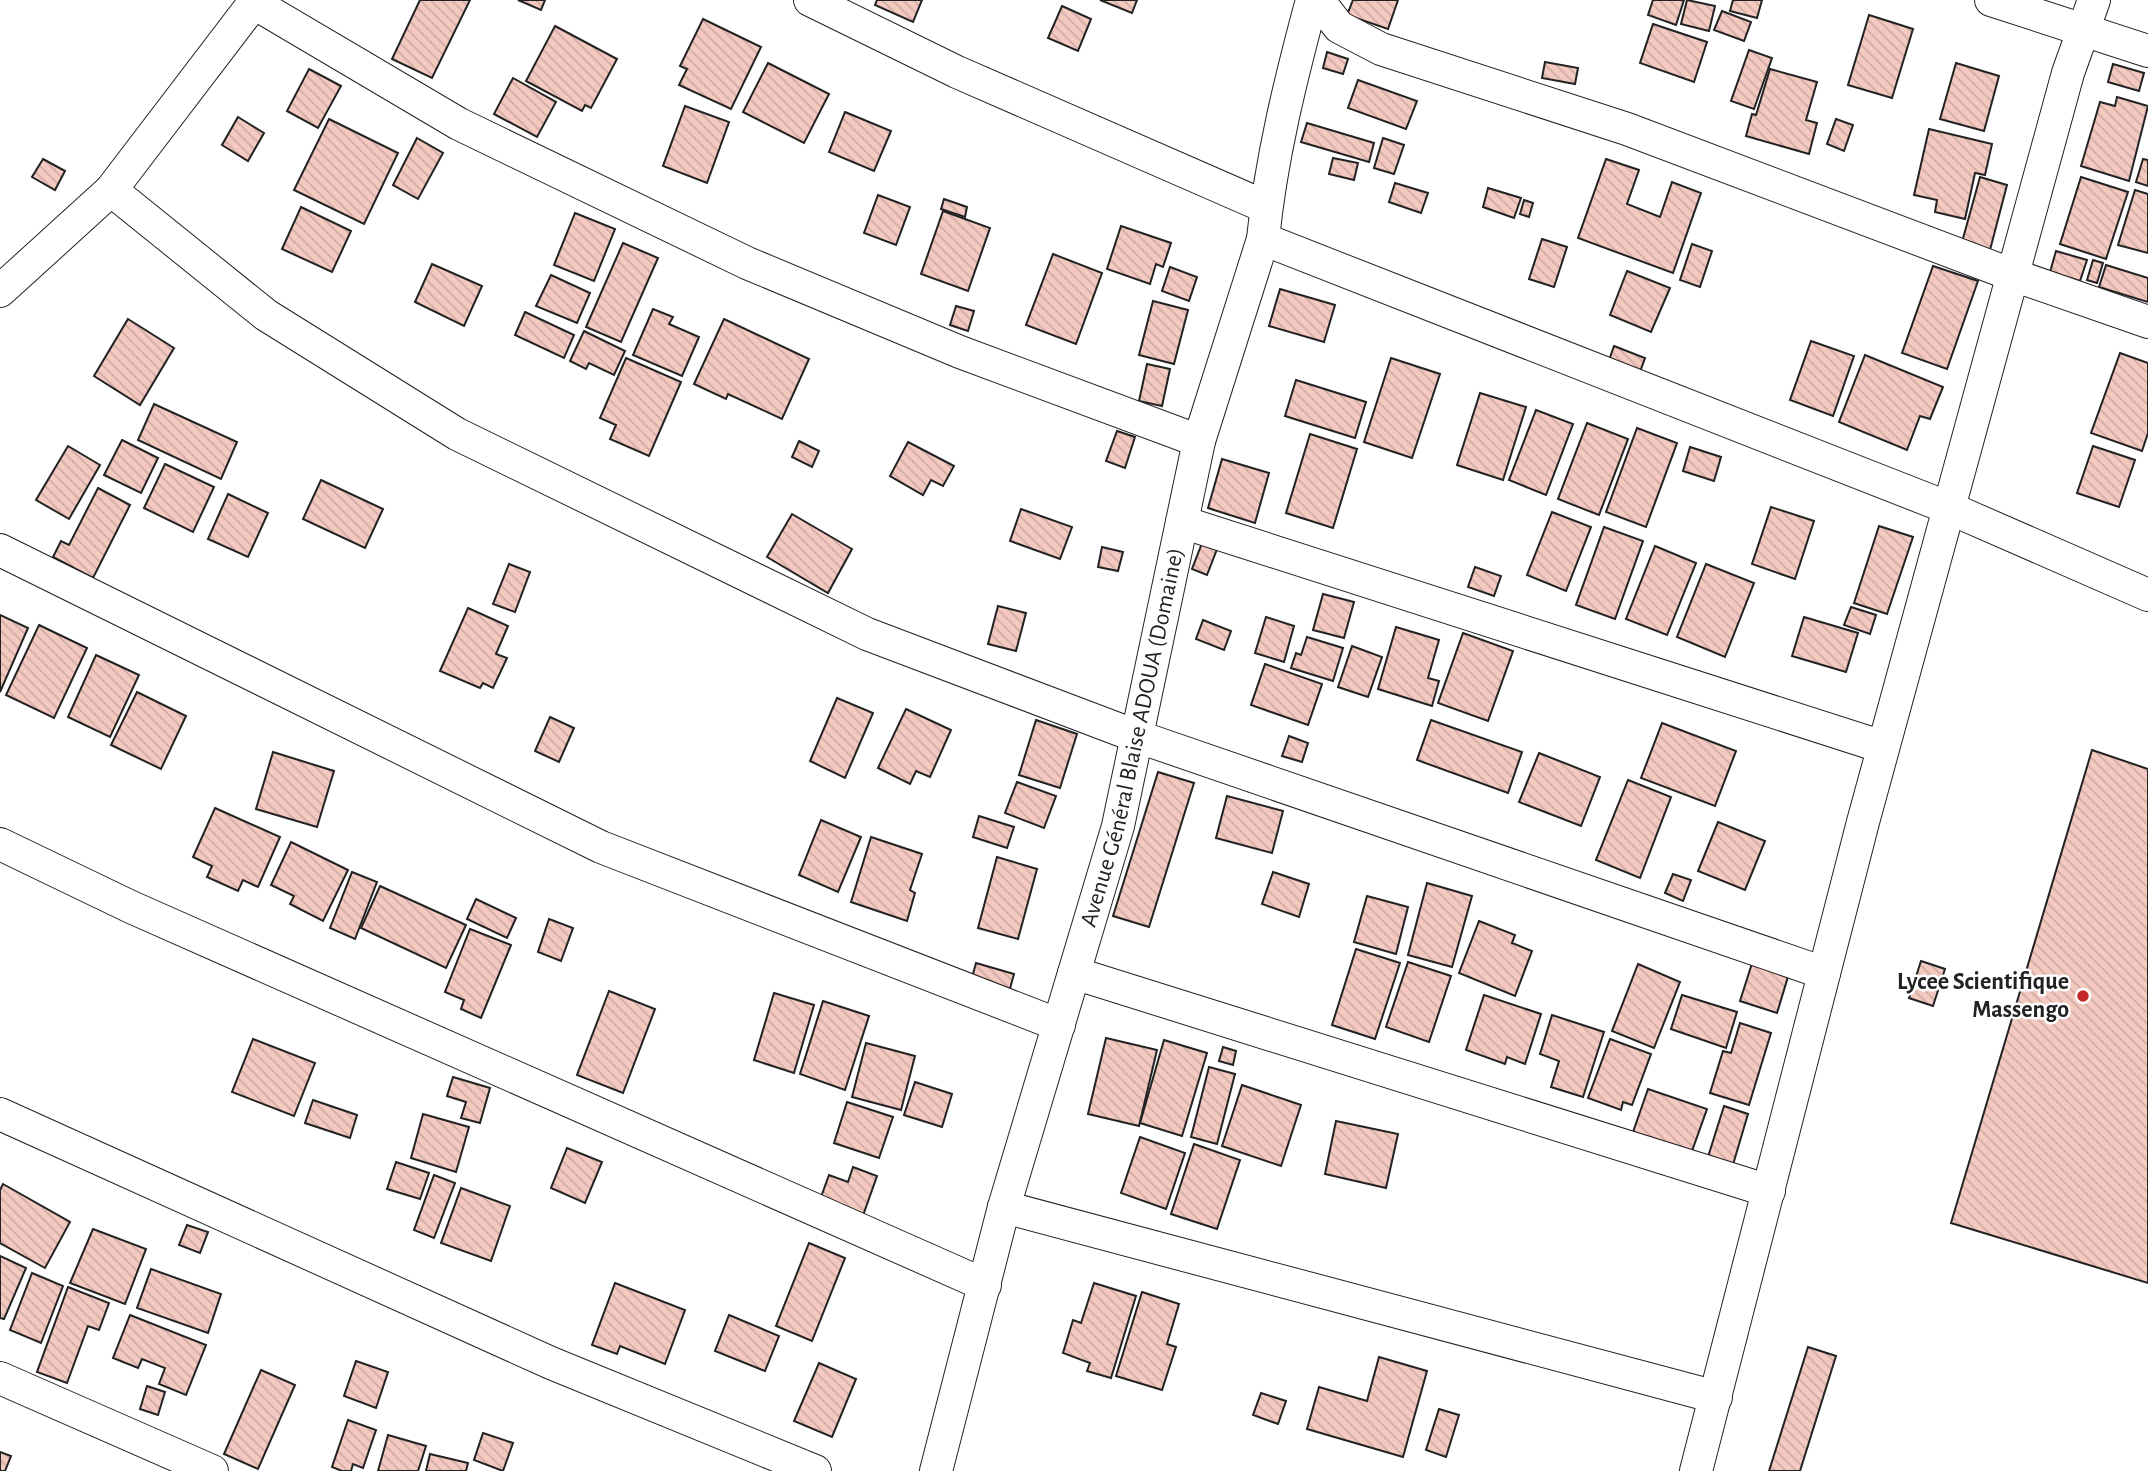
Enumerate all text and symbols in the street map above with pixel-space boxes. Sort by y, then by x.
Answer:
street label: Avenue Général Blaise ADOUA (Domaine) [1077,546,1188,930]
place label: Lycee Scientifique Massengo [1897,970,2069,1022]
marker: Lycee Scientifique Massengo [2075,988,2091,1004]

